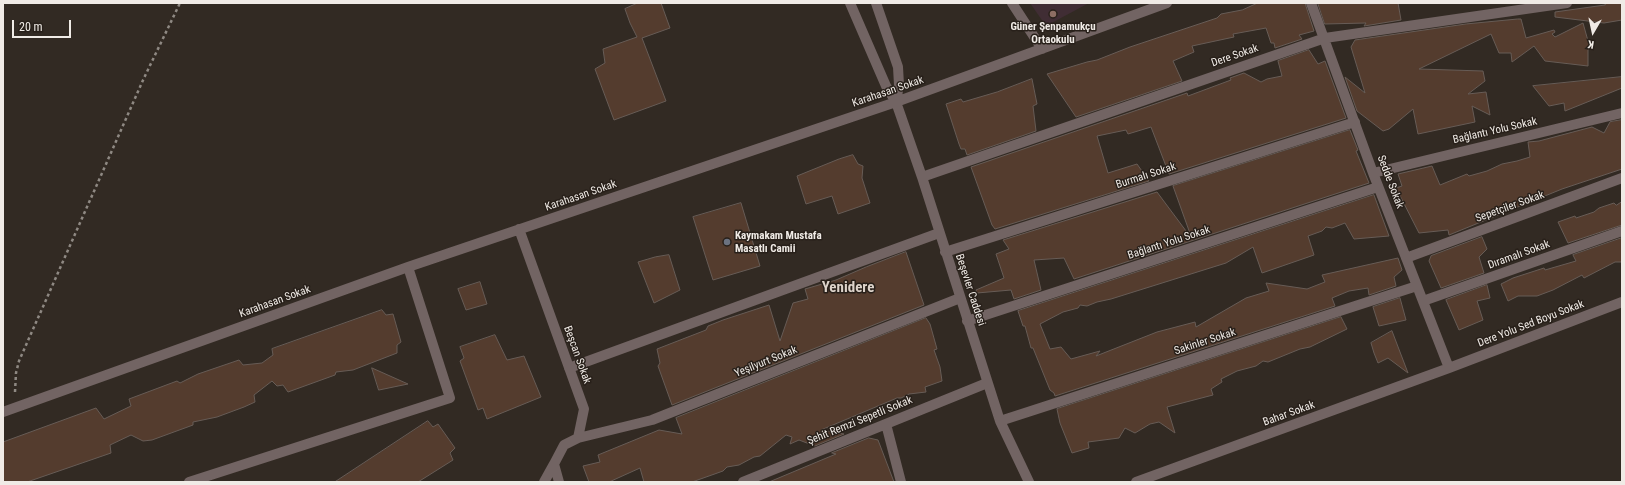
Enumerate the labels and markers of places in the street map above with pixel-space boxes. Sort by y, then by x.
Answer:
marker: Güner Şenpamukçu Ortaokulu [1048,9,1058,19]
place label: Güner Şenpamukçu Ortaokulu [1010,20,1096,46]
place label: Kaymakam Mustafa Masatlı Camii [735,229,822,255]
marker: Kaymakam Mustafa Masatlı Camii [722,237,732,247]

